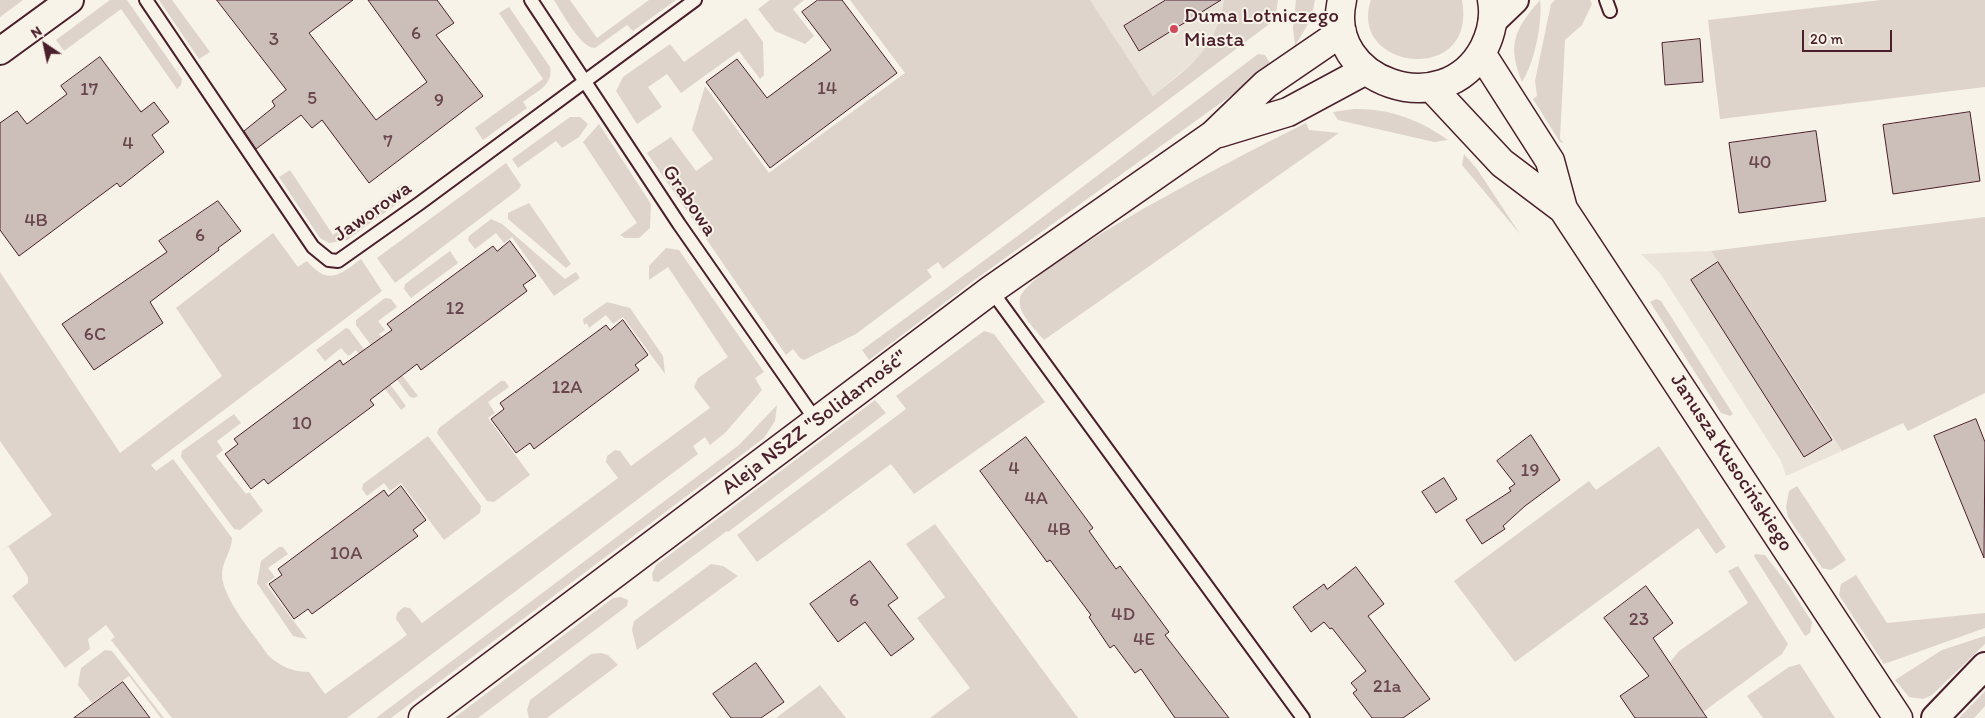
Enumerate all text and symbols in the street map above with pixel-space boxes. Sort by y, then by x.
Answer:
place label: Duma Lotniczego Miasta [1184,4,1339,54]
north arrow [20,20,70,70]
scale bar [1805,20,1895,52]
text: N [28,22,45,42]
house number: 6 [411,23,421,45]
marker: Duma Lotniczego Miasta [1168,23,1180,35]
house number: 3 [269,29,279,51]
text: 20 m [1810,30,1843,48]
house number: 14 [817,78,837,100]
house number: 17 [80,79,98,101]
house number: 5 [307,88,317,110]
house number: 9 [434,90,444,112]
house number: 7 [383,131,393,153]
house number: 4 [122,133,134,155]
house number: 40 [1748,152,1772,174]
street label: Grabowa [656,161,722,241]
street label: Jaworowa [329,176,417,248]
house number: 4B [24,210,48,232]
house number: 6 [195,225,205,247]
house number: 12 [446,298,464,320]
house number: 6C [84,324,106,346]
street label: Aleja NSZZ "Solidarność" [717,345,913,501]
street label: Janusza Kusocińskiego [1664,369,1798,557]
house number: 12A [552,377,582,399]
house number: 10 [292,413,312,435]
house number: 4 [1008,458,1020,480]
house number: 19 [1521,460,1539,482]
house number: 4A [1024,488,1048,510]
house number: 4B [1047,519,1071,541]
house number: 10A [330,543,362,565]
house number: 6 [849,590,859,612]
house number: 4D [1111,604,1135,626]
house number: 23 [1629,609,1649,631]
house number: 4E [1133,629,1155,651]
house number: 21a [1373,676,1401,698]

